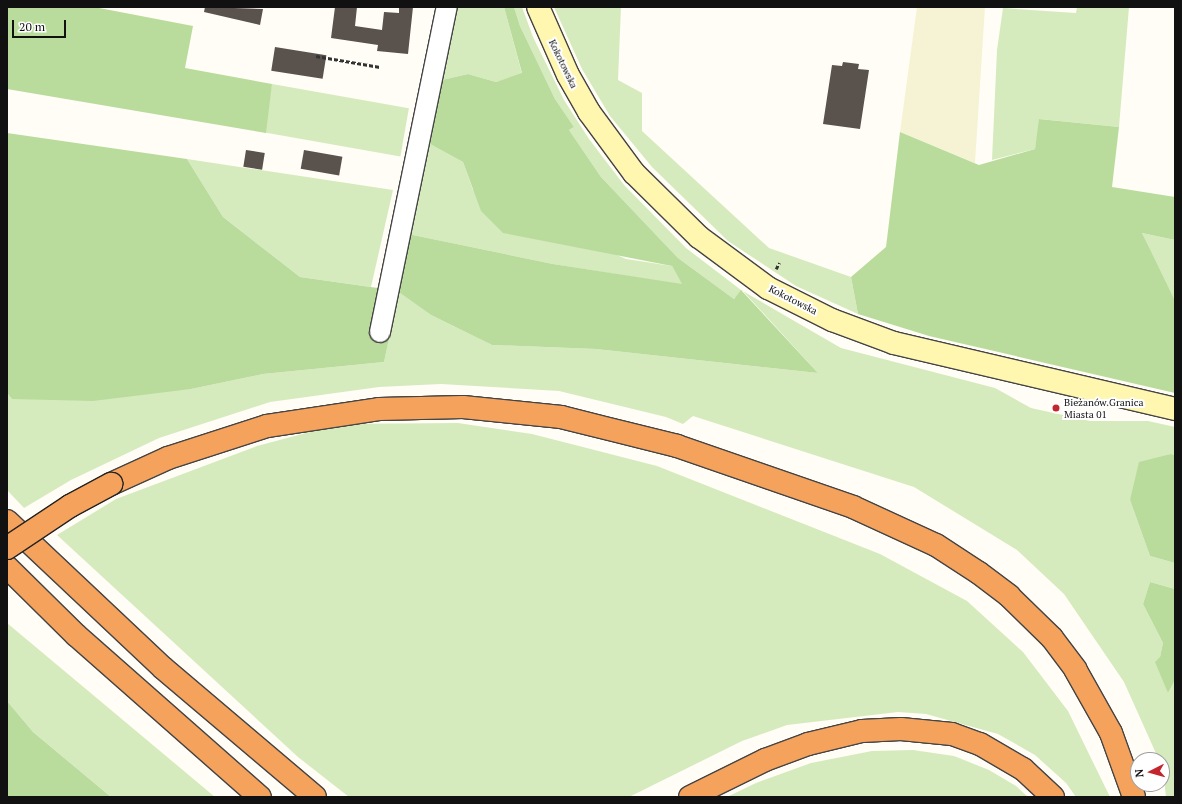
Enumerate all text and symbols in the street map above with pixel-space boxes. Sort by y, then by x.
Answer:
scale bar [14,12,68,38]
text: 20 m [19,19,45,34]
street label: Kokotowska [546,38,580,90]
street label: Kokotowska [767,283,819,317]
place label: Bieżanów Granica Miasta 01 [1064,396,1143,420]
marker: Bieżanów Granica Miasta 01 [1051,403,1061,413]
north arrow [1130,752,1170,792]
text: N [1132,768,1146,778]

